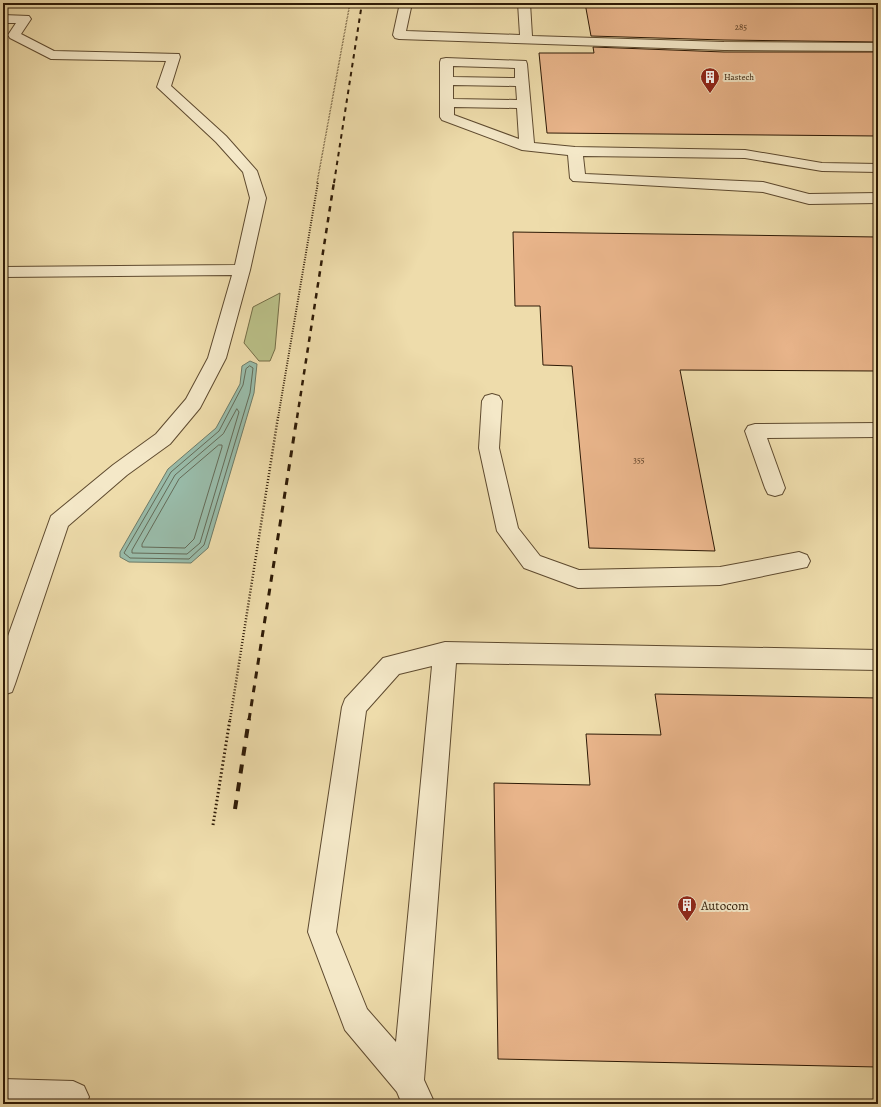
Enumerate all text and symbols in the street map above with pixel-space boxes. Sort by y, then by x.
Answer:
house number: 285 [735,21,747,33]
building icon: Hastech [699,66,721,94]
place label: Hastech [724,71,754,83]
house number: 355 [633,454,645,466]
building icon: Autocom [676,894,698,922]
place label: Autocom [700,897,749,914]

